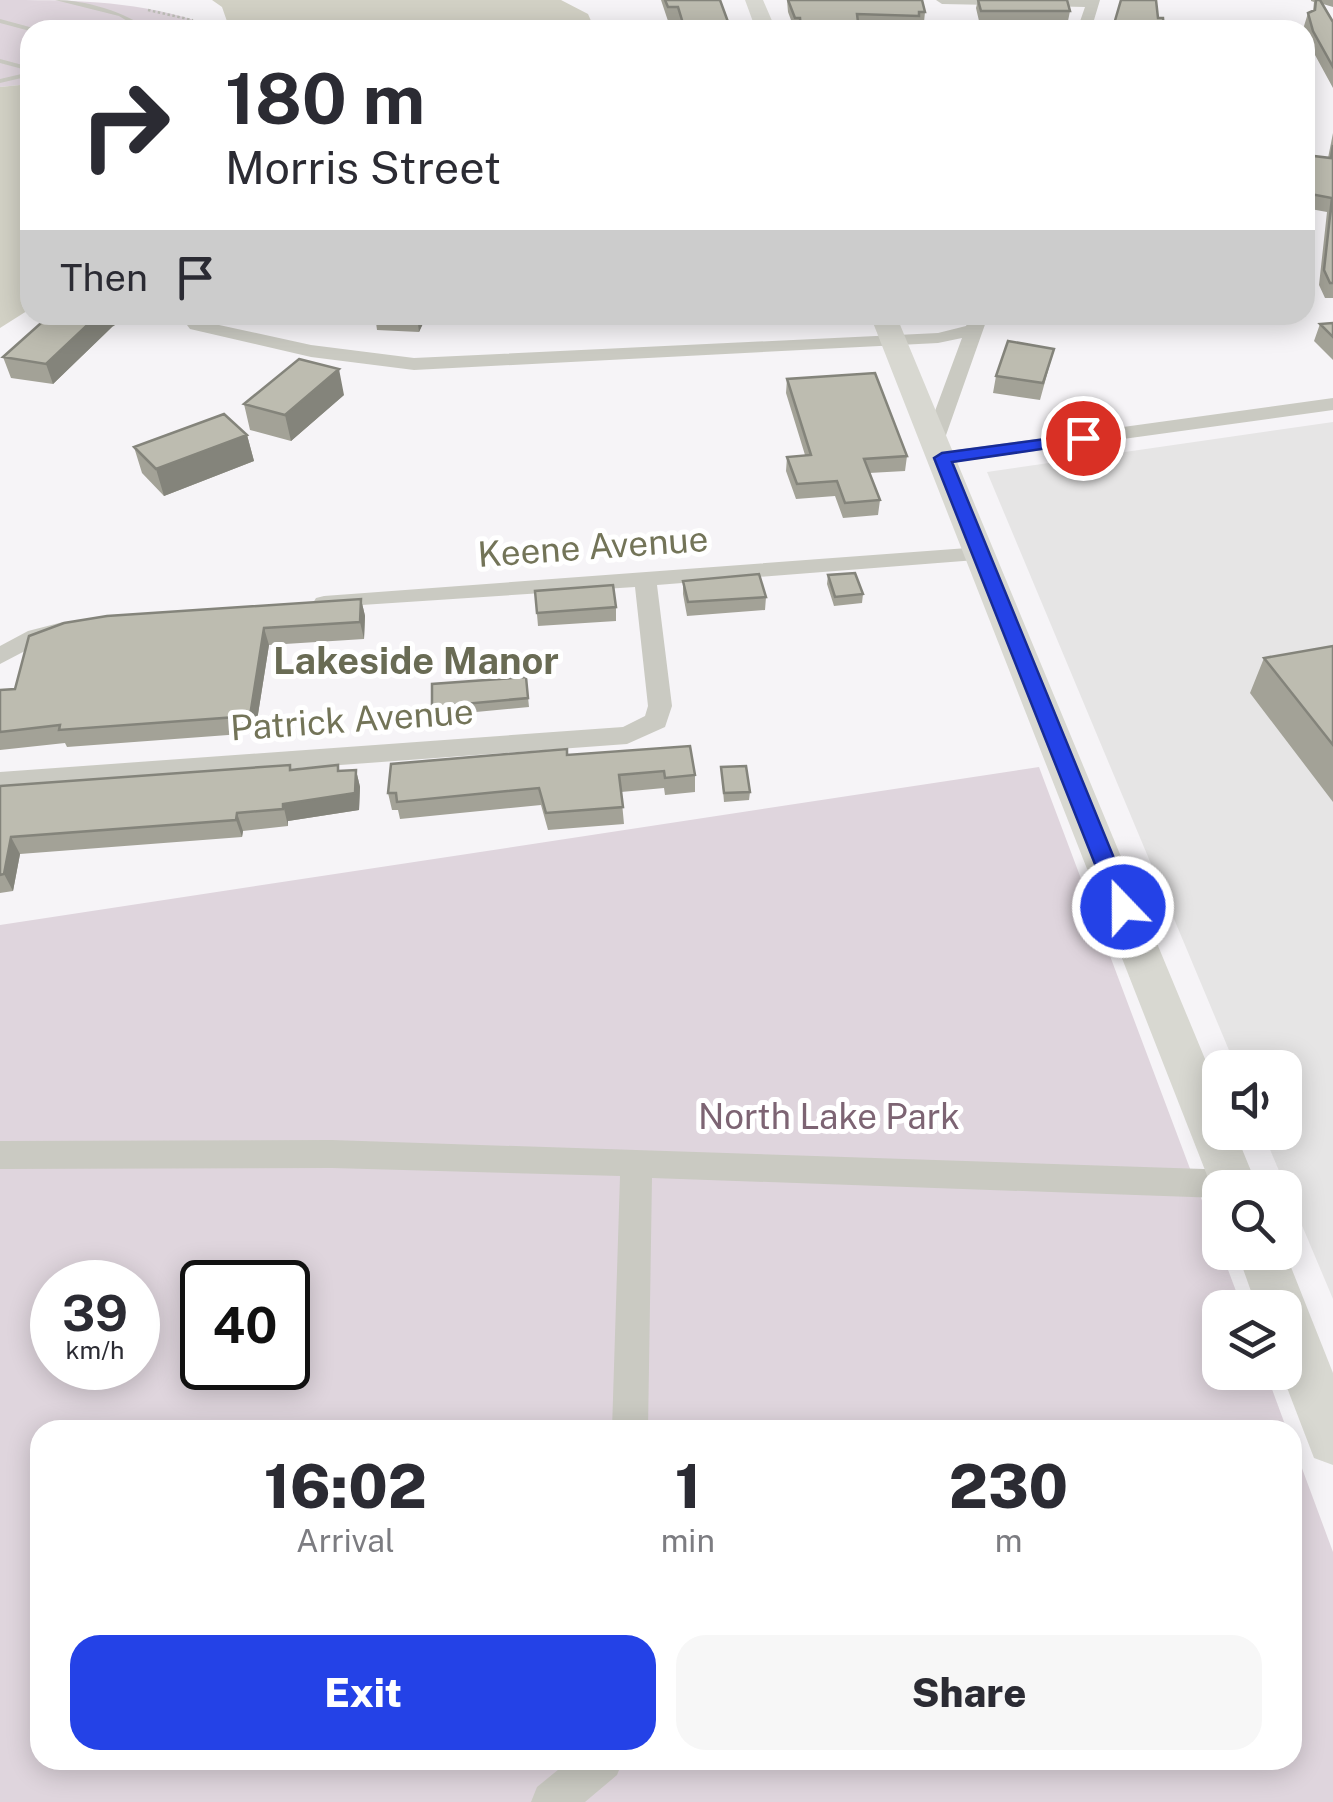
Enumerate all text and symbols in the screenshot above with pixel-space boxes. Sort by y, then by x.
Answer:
text: 180 m [225,57,425,140]
icon: right [60,60,190,190]
text: Morris Street [225,141,501,194]
icon: arrive [168,250,223,305]
text: Then [60,255,148,300]
pin [1041,396,1126,481]
icon: arrive [1056,411,1111,466]
street label: Keene Avenue [476,518,710,575]
district label: Lakeside Manor [273,638,559,683]
street label: Patrick Avenue [229,691,475,748]
position arrow [1071,855,1175,959]
map controls [1202,1050,1302,1390]
button: sound [1202,1050,1302,1150]
park label: North Lake Park [698,1096,960,1137]
button: search [1202,1170,1302,1270]
speed limit sign: 40 [180,1260,310,1390]
text: 39 [62,1283,128,1342]
button: layers [1202,1290,1302,1390]
text: km/h [66,1335,124,1365]
text: 16:02 [264,1451,427,1522]
text: 1 [675,1451,701,1522]
text: 230 [949,1451,1068,1522]
text: Arrival [296,1522,395,1559]
text: min [661,1522,715,1559]
text: m [995,1522,1022,1559]
button: Exit [70,1635,656,1750]
button: Share [676,1635,1262,1750]

